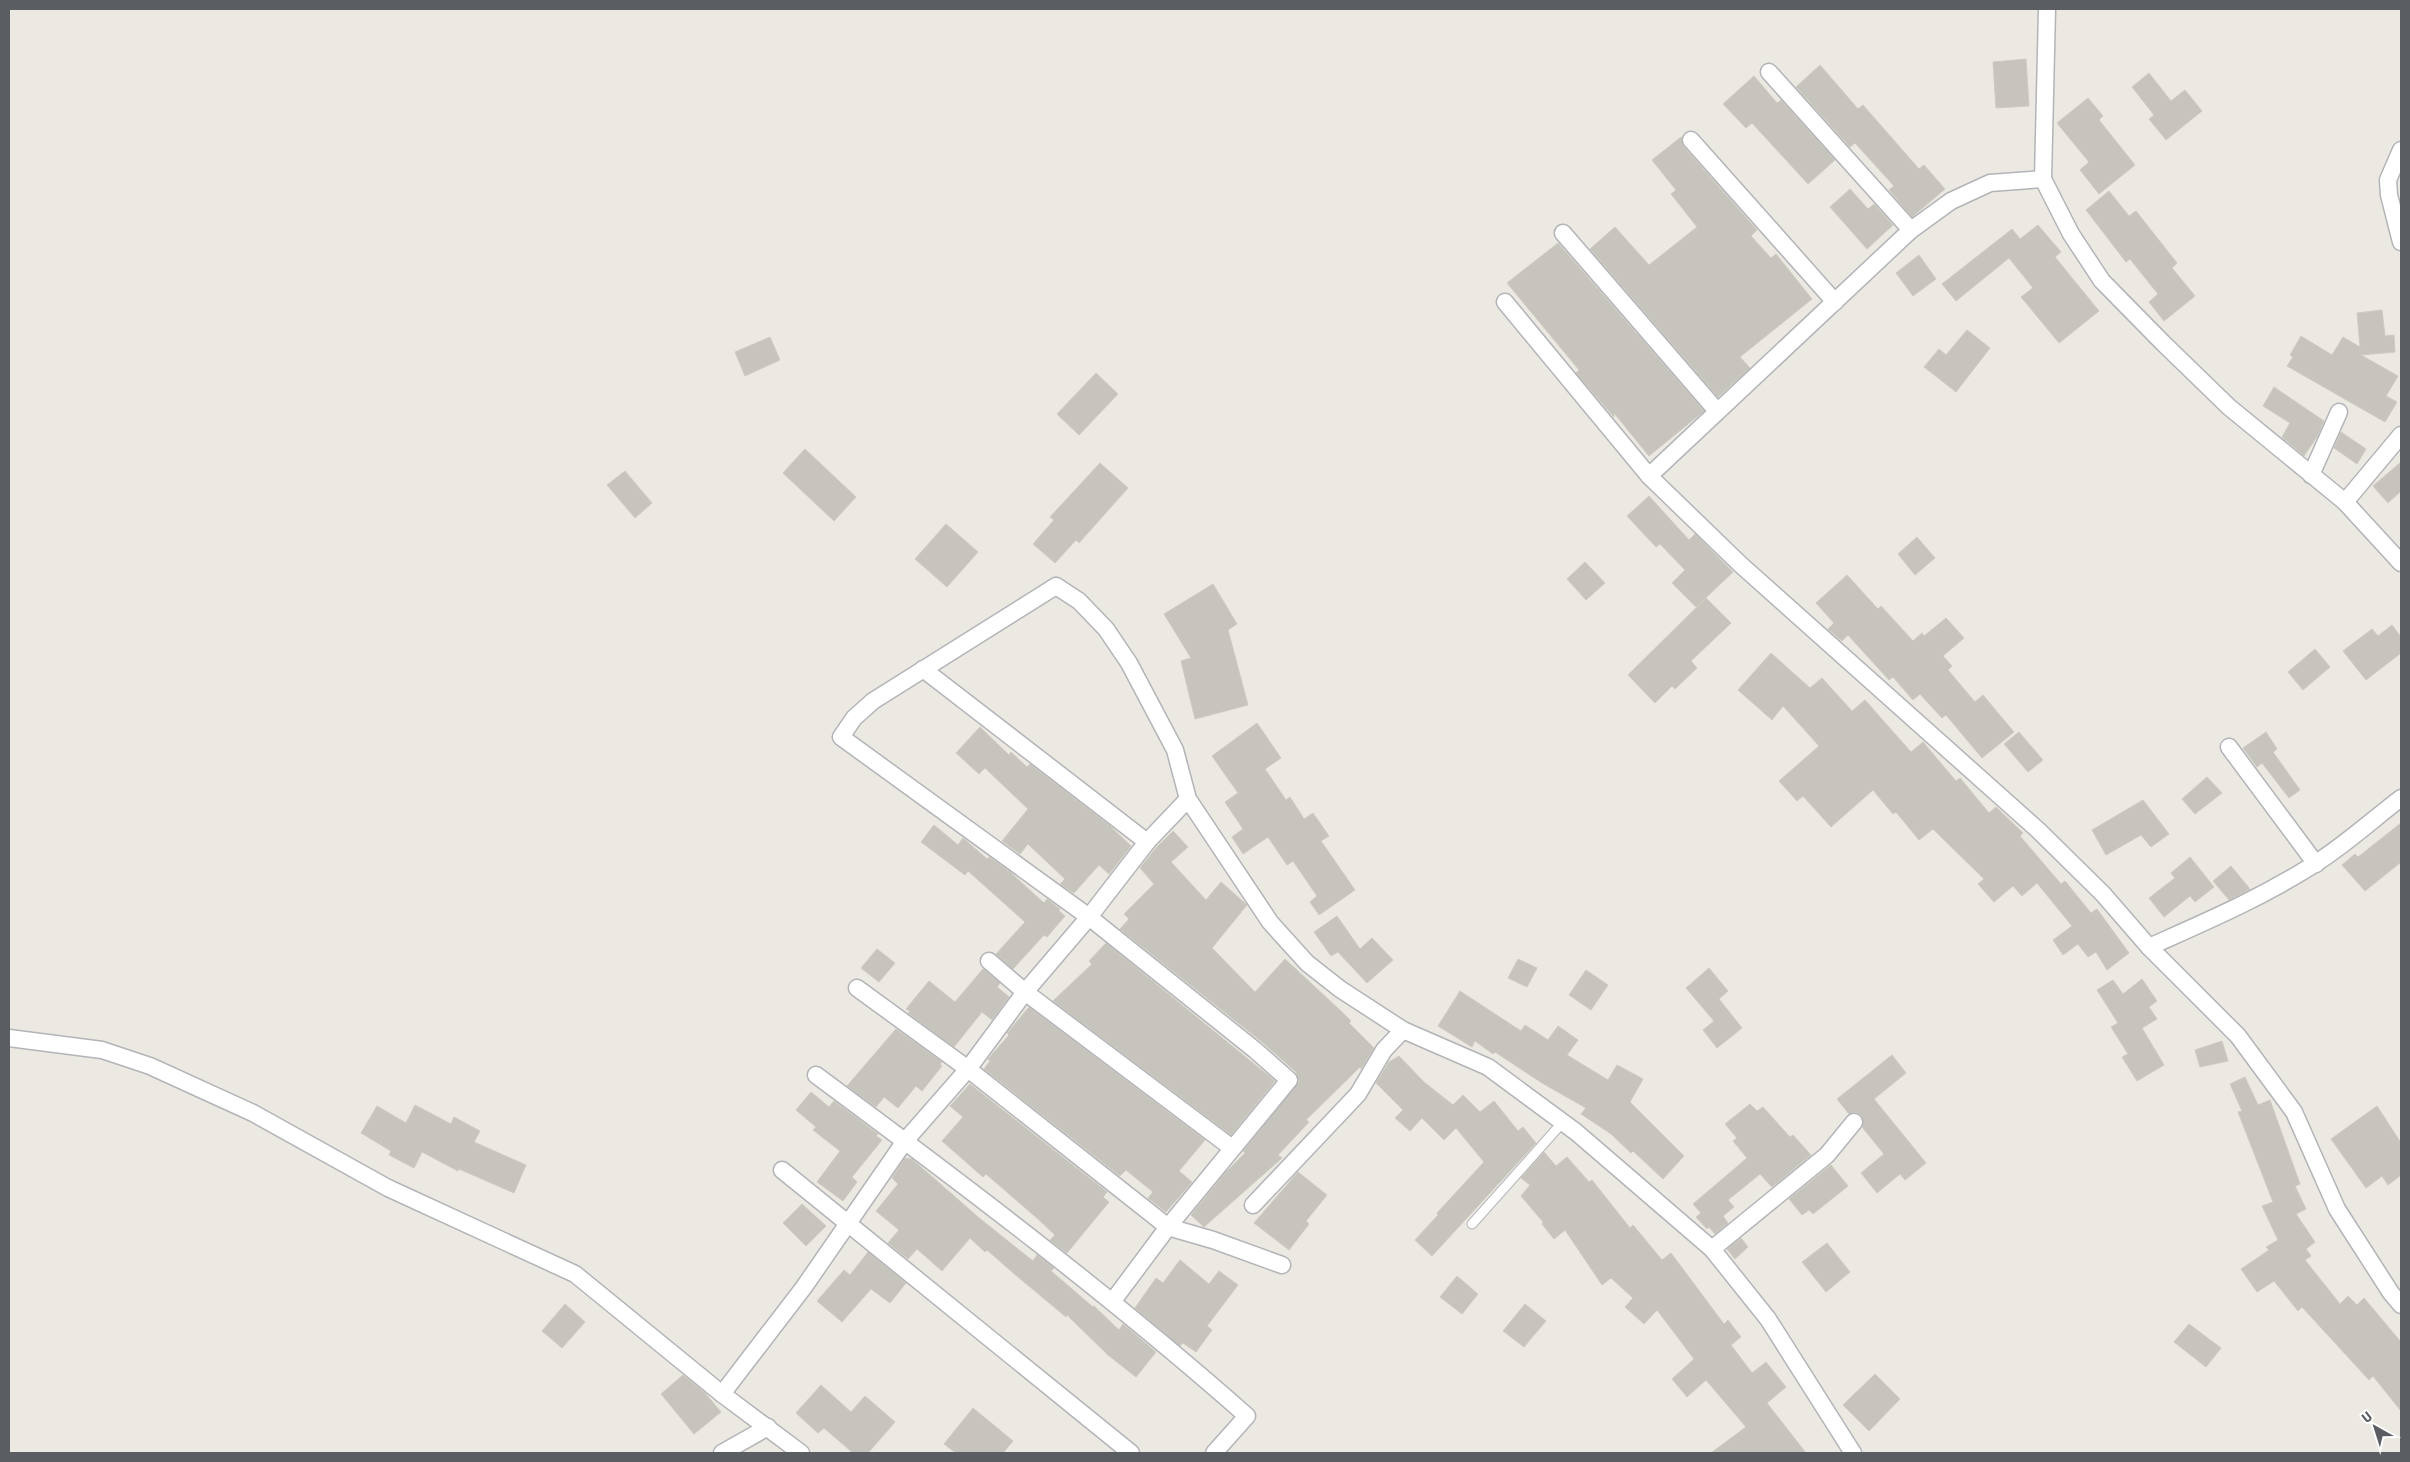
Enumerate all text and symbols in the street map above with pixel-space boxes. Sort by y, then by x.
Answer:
north arrow [2350,1402,2400,1452]
text: U [2359,1408,2375,1426]

